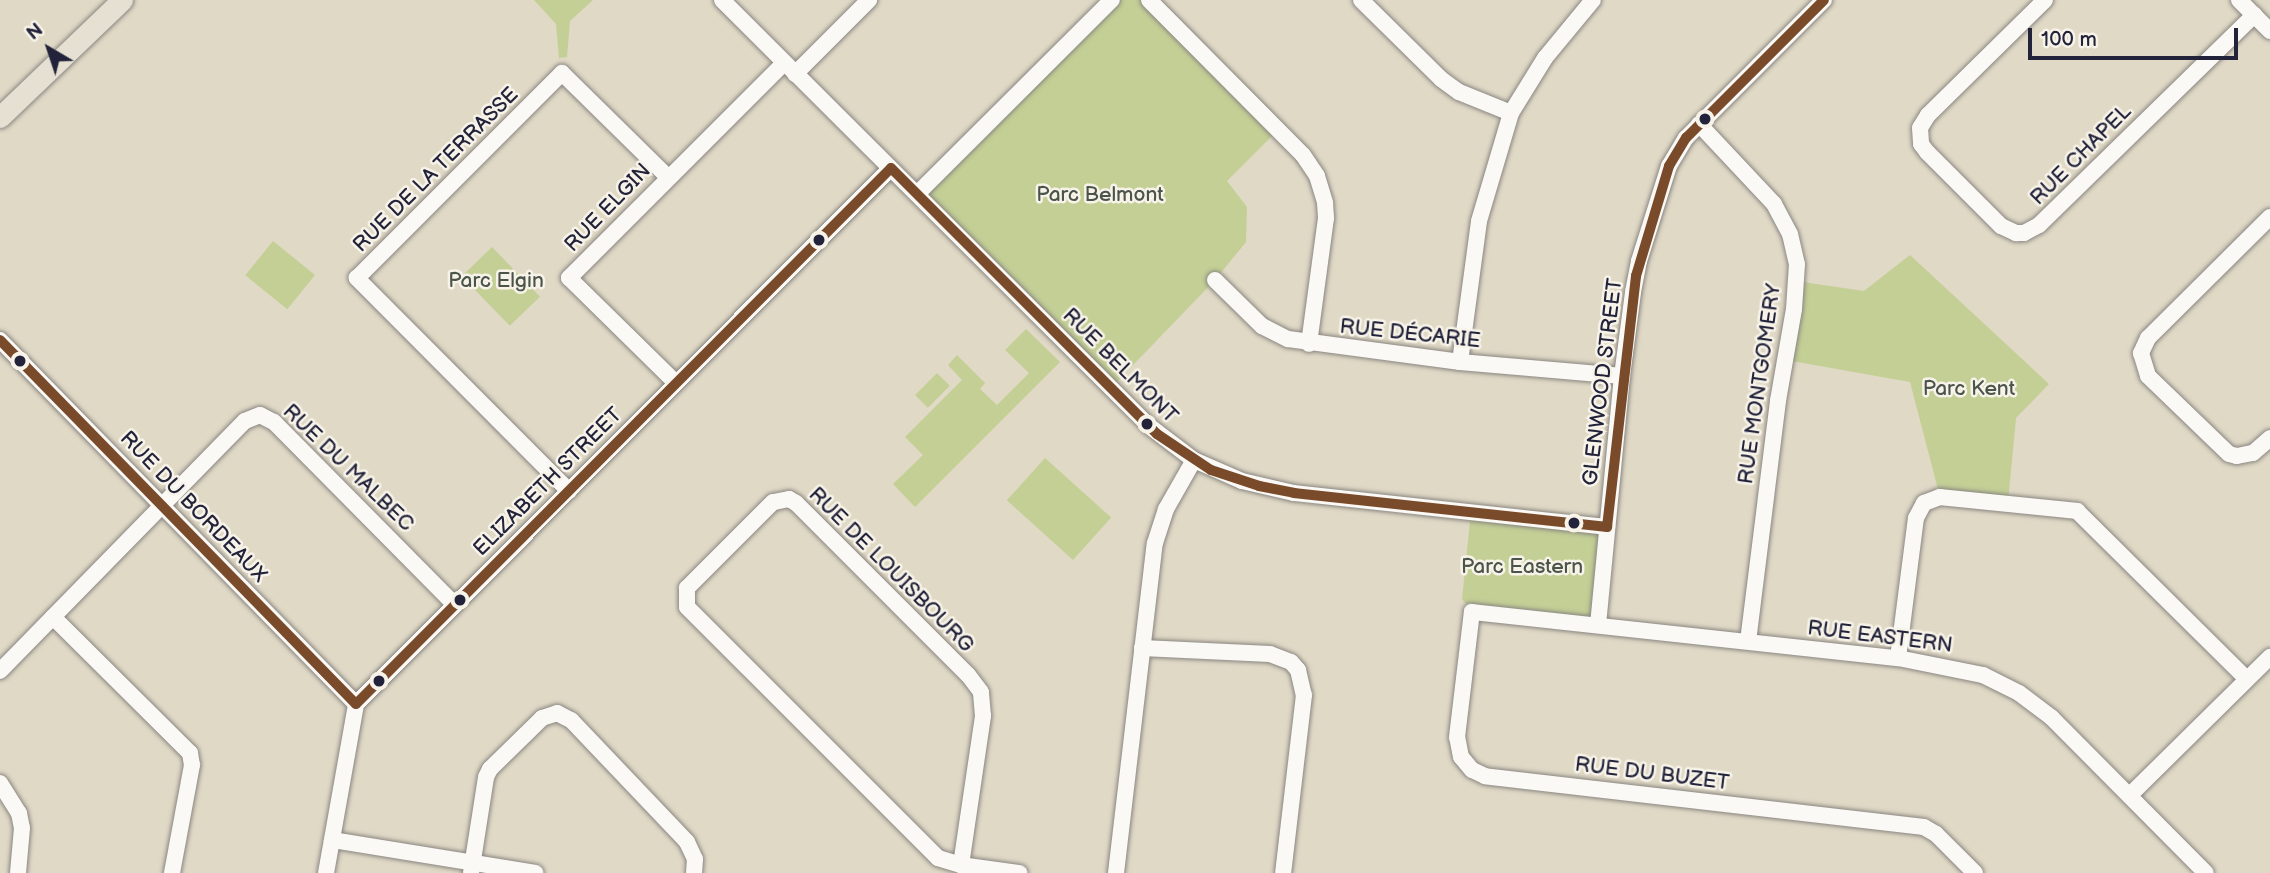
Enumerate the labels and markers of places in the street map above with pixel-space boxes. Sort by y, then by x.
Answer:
unlabelled marker [1698,112,1712,126]
unlabelled marker [812,233,826,247]
unlabelled marker [13,354,27,368]
unlabelled marker [1140,417,1154,431]
unlabelled marker [1567,516,1581,530]
unlabelled marker [453,593,467,607]
unlabelled marker [372,674,386,688]

